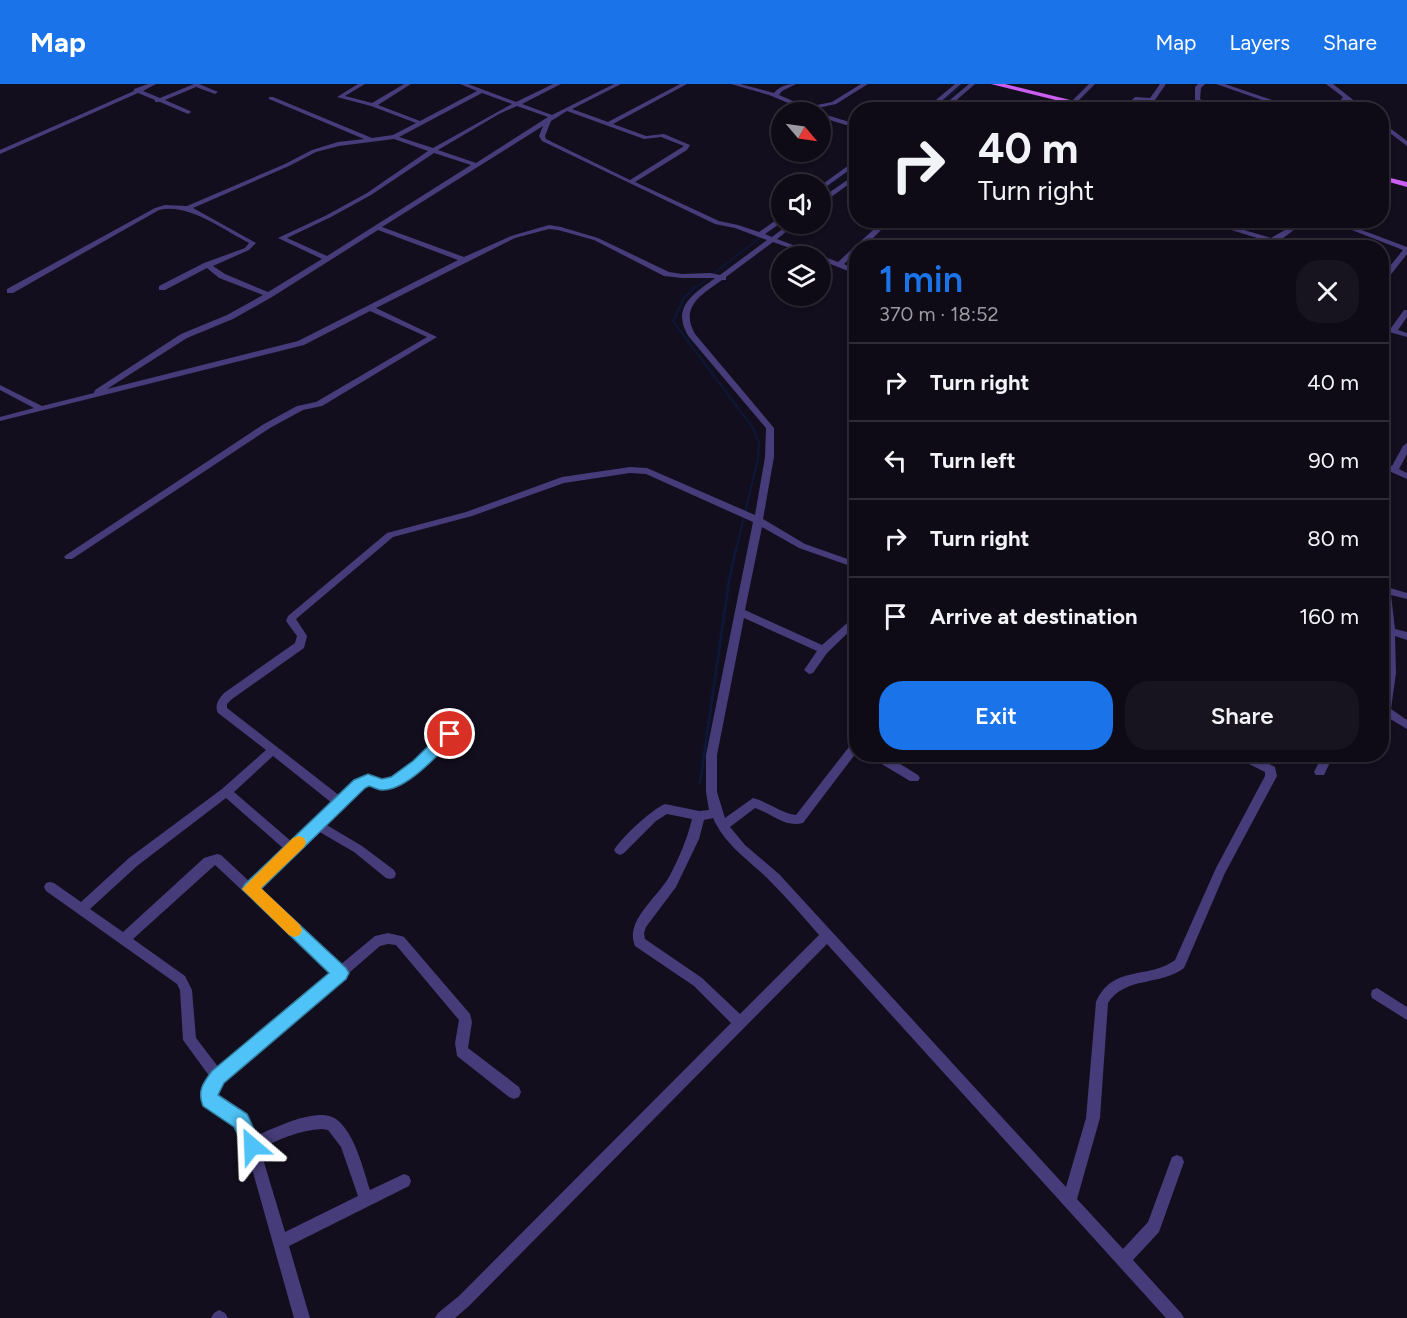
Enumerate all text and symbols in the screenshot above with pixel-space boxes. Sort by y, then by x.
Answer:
text: Map [30,25,86,59]
text: Map [1156,30,1196,55]
text: Layers [1229,30,1290,55]
text: Share [1323,30,1377,55]
north arrow [771,102,831,162]
map controls [771,102,831,306]
text: 40 m [978,123,1078,174]
icon: right [879,126,957,204]
button: sound [771,174,831,234]
text: Turn right [978,174,1094,207]
button: layers [771,246,831,306]
text: 1 min [879,258,963,301]
button: close [1296,260,1359,323]
text: 370 m · 18:52 [879,302,999,326]
icon: right [879,366,912,399]
text: Turn right [930,369,1029,396]
text: 40 m [1307,369,1359,396]
icon: left [879,444,912,477]
text: Turn left [930,447,1016,474]
text: 90 m [1308,447,1359,474]
icon: right [879,522,912,555]
text: Turn right [930,525,1029,552]
text: 80 m [1307,525,1359,552]
icon: arrive [879,600,912,633]
text: Arrive at destination [930,603,1138,630]
text: 160 m [1299,603,1359,630]
button: Exit [879,681,1113,750]
button: Share [1125,681,1359,750]
pin [424,708,475,759]
icon: arrive [433,717,466,750]
position arrow [220,1114,284,1178]

